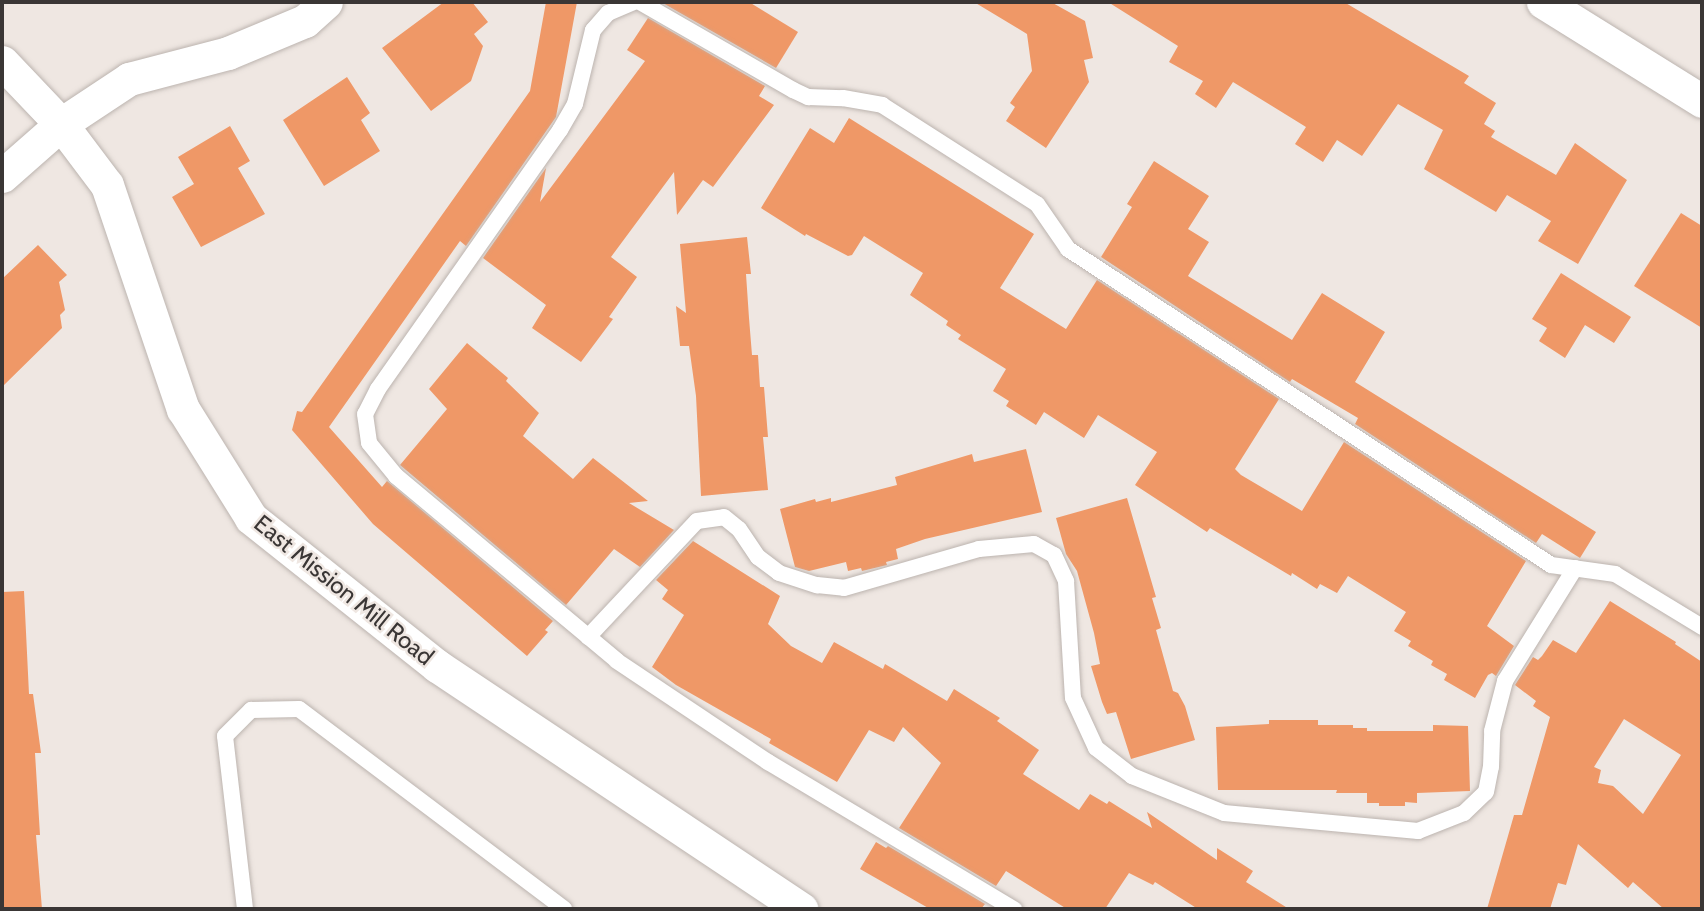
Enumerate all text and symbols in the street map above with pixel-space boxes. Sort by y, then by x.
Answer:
street label: East Mission Mill Road [248,509,440,671]

